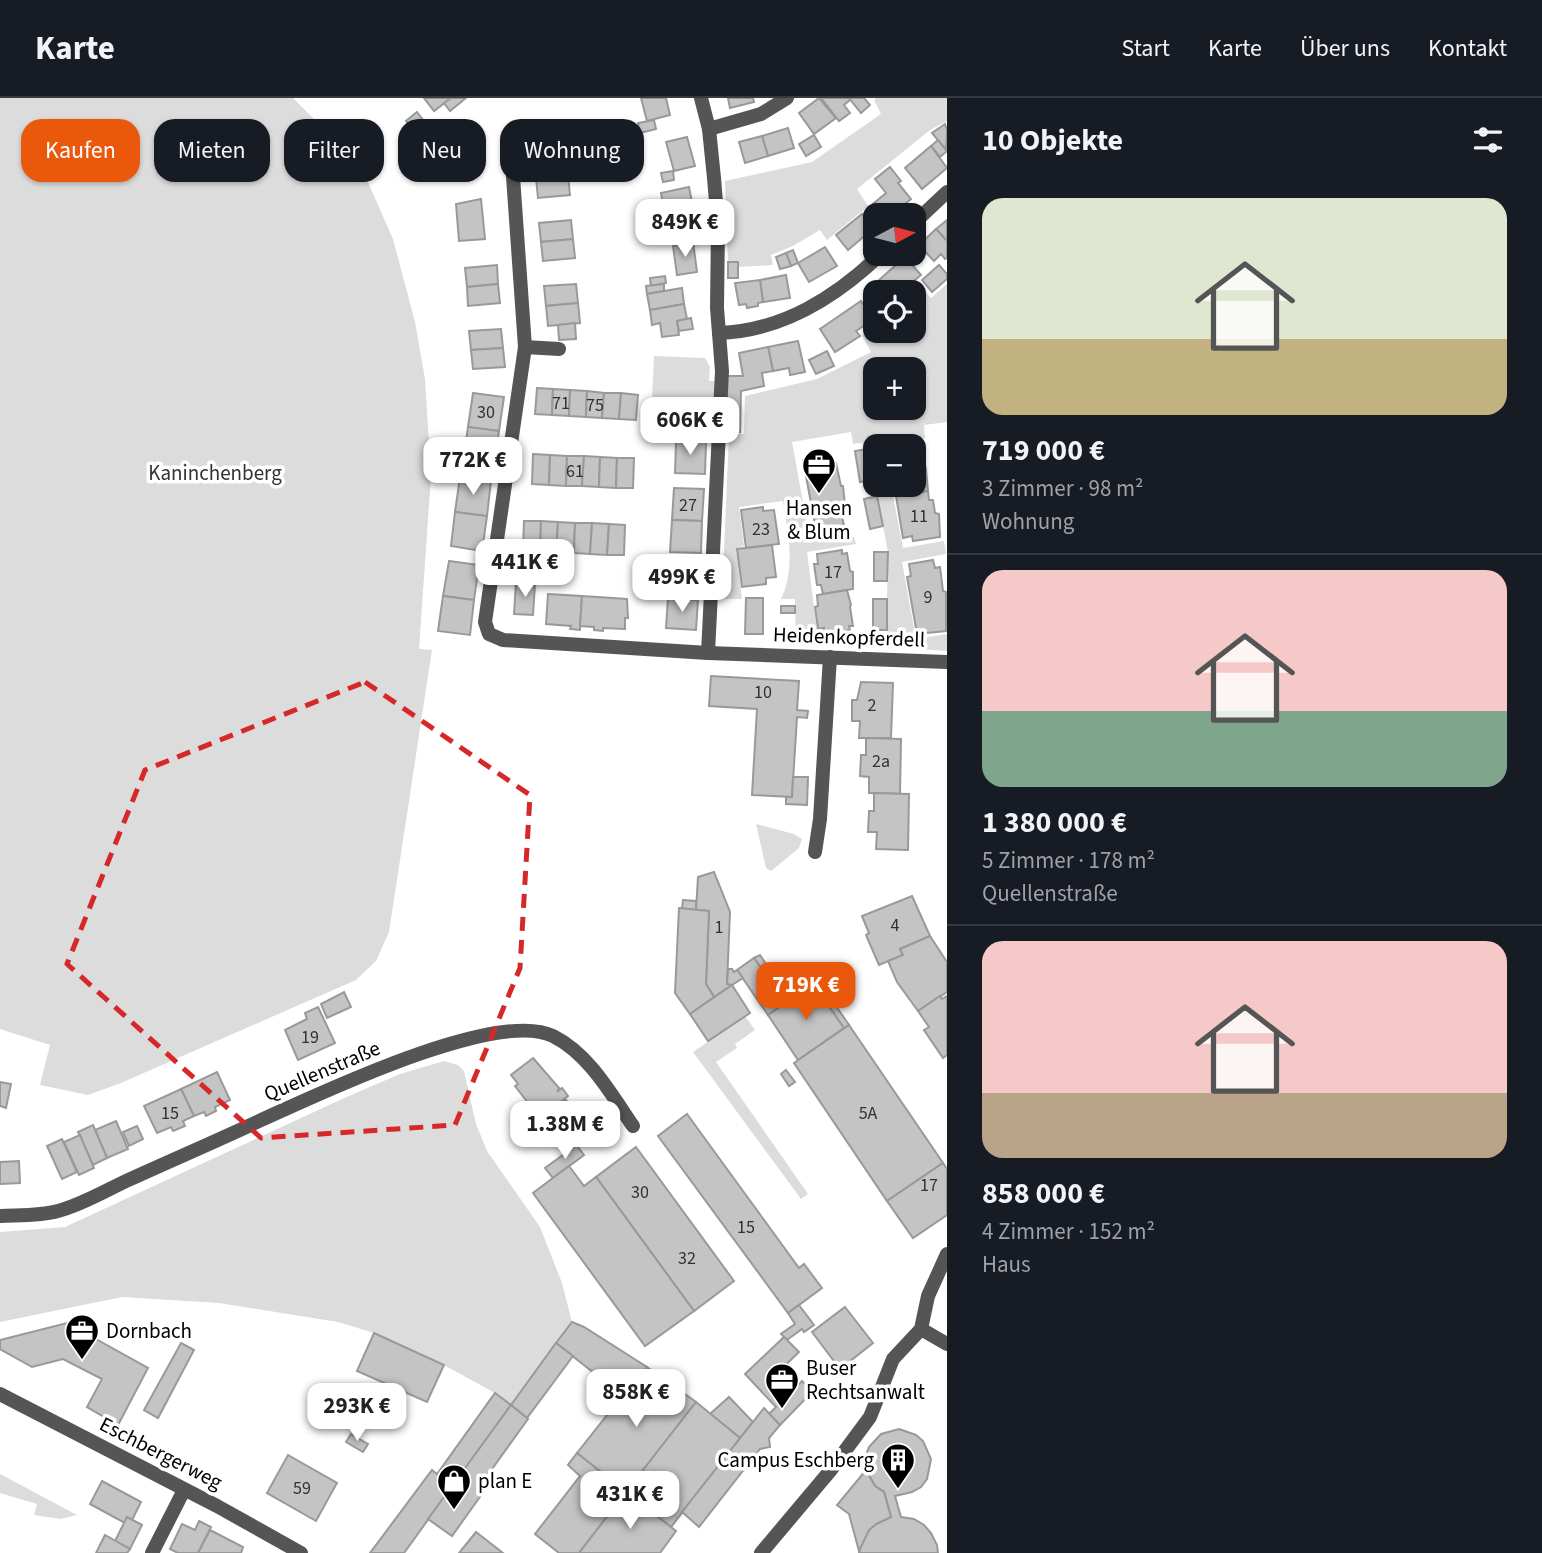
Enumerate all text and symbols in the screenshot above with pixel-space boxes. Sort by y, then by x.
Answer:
text: Karte [35,25,115,72]
text: Start [1122,31,1170,66]
text: Karte [1208,31,1262,66]
text: Über uns [1300,31,1390,66]
text: Kontakt [1428,31,1507,66]
chip: Kaufen [21,119,140,182]
chip: Mieten [154,119,270,182]
chip: Filter [284,119,384,182]
chip: Neu [398,119,486,182]
chip: Wohnung [500,119,644,182]
text: 10 Objekte [982,119,1123,162]
icon: filters [1469,121,1507,159]
pin: 849K € [628,200,742,259]
north arrow [863,203,926,266]
map controls [863,203,926,497]
text: 849K € [651,205,719,238]
icon: home [1182,243,1308,369]
button: locate [863,280,926,343]
button: + [863,357,926,420]
house number: 71 [552,391,570,416]
house number: 75 [586,393,604,418]
pin: 606K € [633,398,747,457]
house number: 30 [477,400,495,425]
text: 606K € [656,403,724,436]
text: 719 000 € [982,429,1105,472]
button: − [863,434,926,497]
pin: 772K € [416,438,530,497]
text: 772K € [439,443,507,476]
office icon: Hansen & Blum [800,446,838,495]
park label: Kaninchenberg [148,458,282,488]
house number: 61 [566,459,584,484]
text: 3 Zimmer · 98 m² [982,472,1144,505]
house number: 27 [679,493,697,518]
place label: Hansen & Blum [786,493,852,547]
house number: 11 [910,504,928,529]
text: Wohnung [982,505,1074,538]
house number: 23 [752,517,770,542]
pin: 441K € [468,540,582,599]
text: 441K € [491,545,559,578]
pin: 499K € [625,554,739,614]
text: 499K € [648,560,716,593]
house number: 17 [824,560,842,585]
house number: 9 [924,585,933,610]
icon: home [1182,615,1308,741]
street label: Heidenkopferdell [772,619,926,655]
house number: 10 [754,680,772,705]
house number: 2 [868,693,877,718]
house number: 2a [872,749,890,774]
text: 1 380 000 € [982,801,1127,844]
text: 5 Zimmer · 178 m² [982,844,1155,877]
text: Quellenstraße [982,877,1118,910]
house number: 4 [891,913,900,938]
house number: 1 [715,915,723,940]
pin: 719K € [749,962,863,1022]
text: 719K € [772,968,840,1001]
icon: home [1182,986,1308,1112]
house number: 19 [301,1025,319,1050]
street label: Quellenstraße [259,1033,385,1109]
house number: 15 [161,1101,179,1126]
house number: 5A [859,1101,878,1126]
pin: 1.38M € [500,1102,630,1161]
text: 1.38M € [526,1107,604,1140]
text: 858 000 € [982,1172,1105,1215]
house number: 17 [920,1173,938,1198]
house number: 30 [631,1180,649,1205]
house number: 15 [737,1215,755,1240]
text: 4 Zimmer · 152 m² [982,1215,1155,1248]
house number: 32 [678,1246,696,1271]
text: Haus [982,1248,1031,1281]
office icon: Dornbach [63,1312,101,1361]
place label: Dornbach [106,1316,192,1346]
place label: Buser Rechtsanwalt [806,1353,925,1407]
office icon: Buser Rechtsanwalt [763,1361,801,1410]
pin: 858K € [579,1370,693,1429]
text: 858K € [602,1375,670,1408]
pin: 293K € [300,1384,414,1443]
text: 293K € [323,1389,391,1422]
street label: Eschbergerweg [94,1409,228,1497]
building icon: Campus Eschberg [879,1441,917,1490]
place label: Campus Eschberg [717,1445,874,1475]
shop icon: plan E [435,1462,473,1511]
place label: plan E [478,1466,532,1496]
pin: 431K € [573,1472,687,1531]
house number: 59 [293,1476,311,1501]
text: 431K € [596,1477,664,1510]

